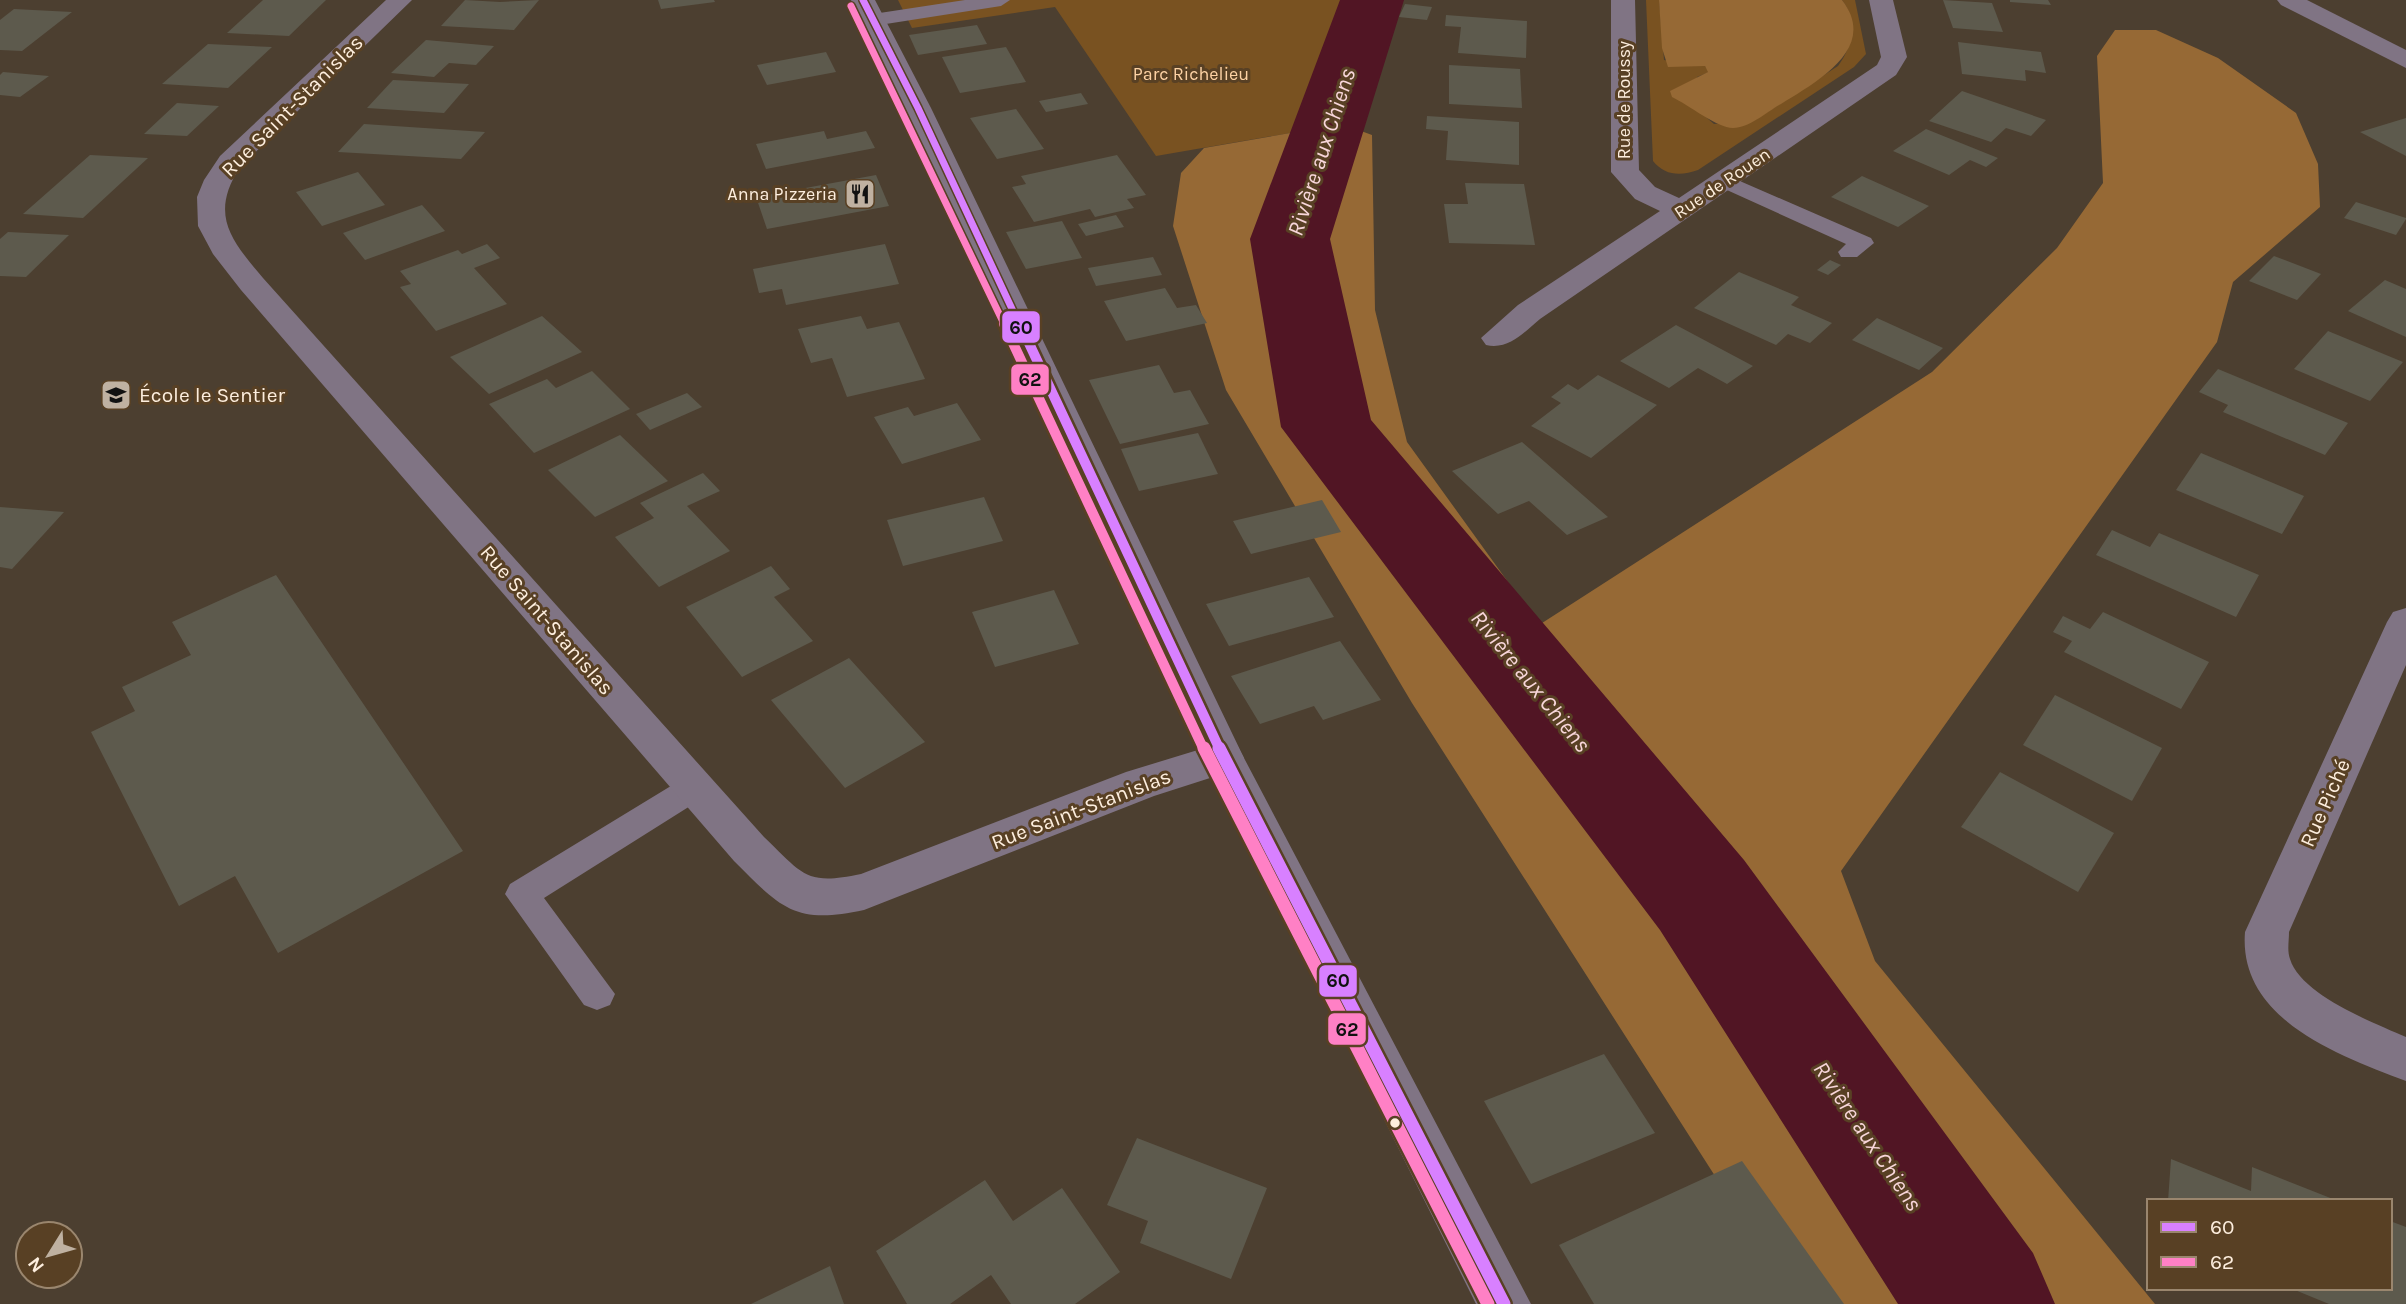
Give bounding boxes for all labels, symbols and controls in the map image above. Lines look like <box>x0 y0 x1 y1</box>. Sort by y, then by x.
street label: Rue Saint-Stanislas <box>216 30 368 182</box>
street label: Rue de Roussy <box>1613 40 1635 159</box>
park label: Parc Richelieu <box>1133 63 1249 85</box>
water label: Rivière aux Chiens <box>1282 65 1361 239</box>
street label: Rue de Rouen <box>1670 143 1774 223</box>
restaurant icon: Anna Pizzeria <box>843 177 877 211</box>
place label: Anna Pizzeria <box>727 183 837 205</box>
line badge: 60 <box>1001 310 1041 344</box>
text: 60 <box>1009 317 1033 339</box>
line badge: 62 <box>1010 363 1050 396</box>
text: 62 <box>1018 369 1042 391</box>
school or university icon: École le Sentier <box>99 378 133 412</box>
place label: École le Sentier <box>139 383 286 407</box>
street label: Rue Saint-Stanislas <box>476 540 618 700</box>
water label: Rivière aux Chiens <box>1465 605 1596 758</box>
street label: Rue Piché <box>2295 755 2355 851</box>
street label: Rue Saint-Stanislas <box>988 764 1174 854</box>
line badge: 60 <box>1318 964 1358 998</box>
text: 60 <box>1326 970 1350 992</box>
line badge: 62 <box>1327 1012 1367 1046</box>
text: 62 <box>1335 1019 1359 1041</box>
water label: Rivière aux Chiens <box>1808 1056 1928 1216</box>
unlabelled marker <box>1388 1116 1402 1130</box>
legend <box>2147 1199 2392 1290</box>
text: 60 <box>2210 1215 2235 1239</box>
north arrow <box>14 1220 84 1290</box>
text: 62 <box>2210 1250 2234 1274</box>
text: N <box>23 1253 49 1277</box>

